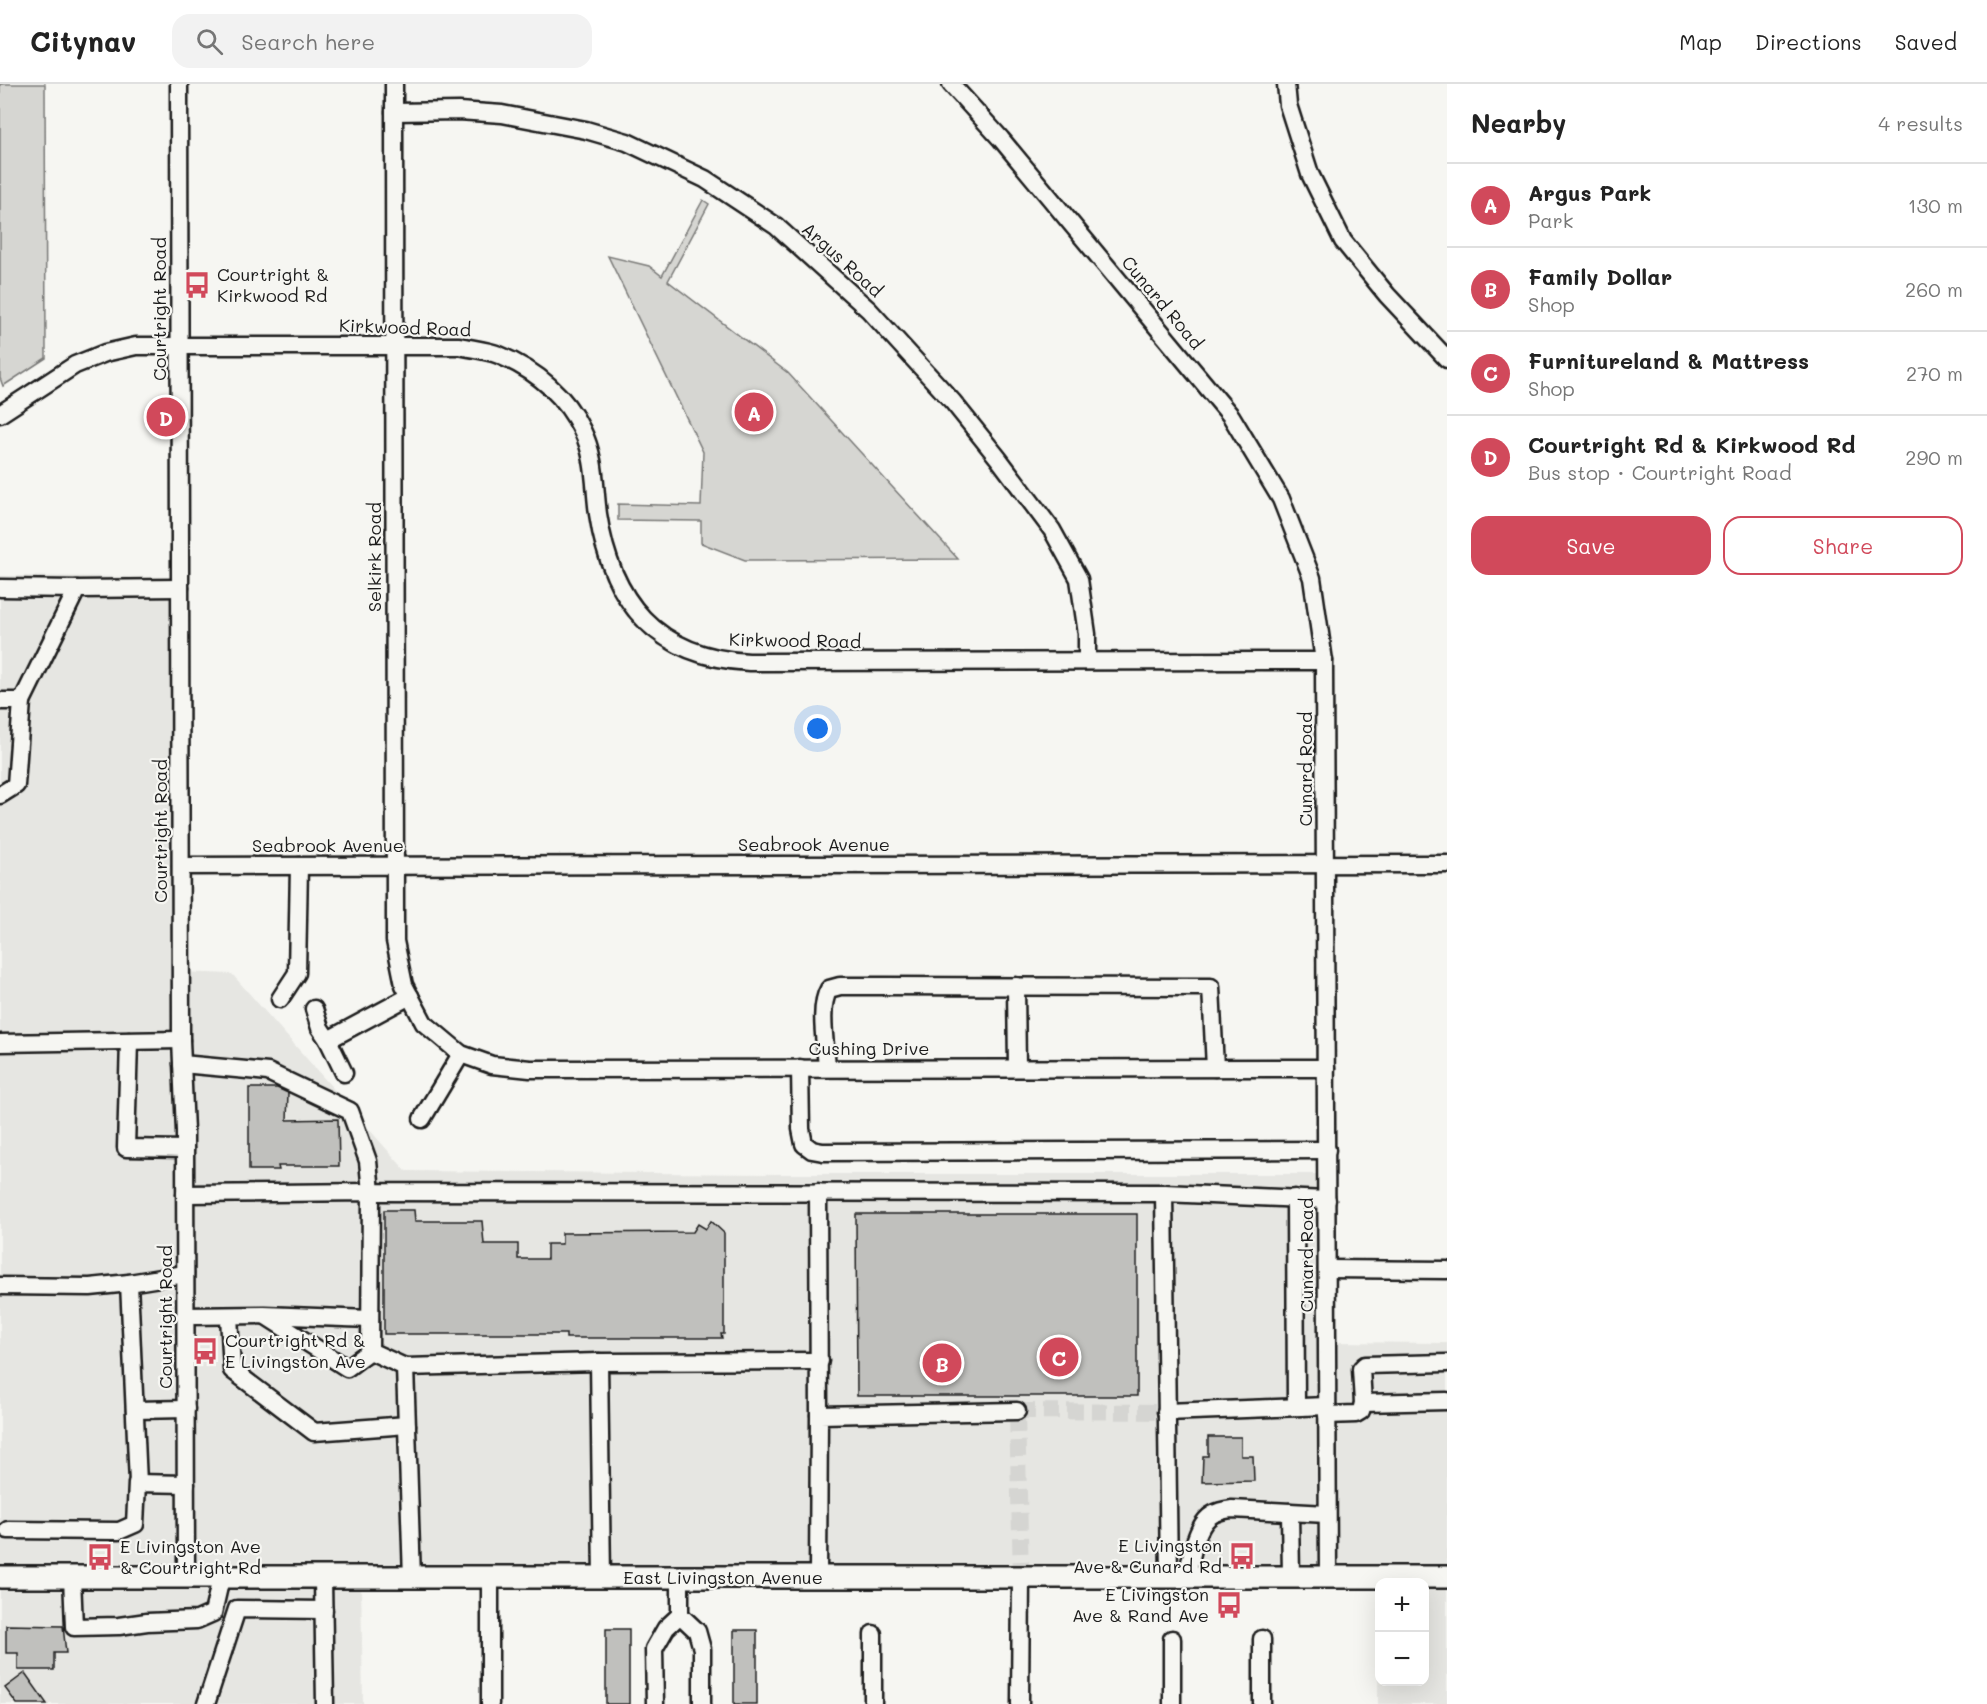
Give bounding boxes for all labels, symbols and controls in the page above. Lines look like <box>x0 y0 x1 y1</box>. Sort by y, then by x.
search box <box>172 14 592 68</box>
text: Citynav <box>30 23 136 59</box>
icon: search <box>193 25 226 58</box>
text: Search here <box>241 27 375 56</box>
text: Map <box>1679 28 1722 55</box>
text: Directions <box>1755 28 1862 55</box>
text: Saved <box>1895 28 1957 55</box>
text: Nearby <box>1471 106 1566 140</box>
text: 4 results <box>1878 110 1963 136</box>
text: Argus Park <box>1528 178 1651 207</box>
text: A <box>1484 192 1497 218</box>
text: 130 m <box>1908 192 1963 218</box>
text: Park <box>1528 207 1573 233</box>
street label: Argus Road <box>797 217 888 302</box>
street label: Courtright Road <box>147 237 171 381</box>
street label: Cunard Road <box>1117 251 1209 354</box>
place label: Courtright & Kirkwood Rd <box>217 262 329 307</box>
text: Family Dollar <box>1528 262 1672 291</box>
bus stop icon: Courtright & Kirkwood Rd <box>182 270 212 300</box>
text: B <box>1484 276 1497 302</box>
text: 260 m <box>1905 276 1963 302</box>
text: Shop <box>1528 291 1575 317</box>
street label: Kirkwood Road <box>338 313 472 341</box>
text: Furnitureland & Mattress <box>1528 346 1809 375</box>
text: C <box>1483 360 1498 386</box>
text: 270 m <box>1906 360 1963 386</box>
text: Shop <box>1528 375 1575 401</box>
pin: A <box>734 390 774 434</box>
pin: D <box>146 394 186 440</box>
text: Courtright Rd & Kirkwood Rd <box>1528 430 1855 459</box>
text: D <box>1483 444 1498 470</box>
text: 290 m <box>1905 444 1963 470</box>
text: Bus stop · Courtright Road <box>1528 459 1792 485</box>
street label: Selkirk Road <box>362 502 386 612</box>
button: Save <box>1471 516 1711 575</box>
button: Share <box>1723 516 1963 575</box>
street label: Kirkwood Road <box>729 627 861 653</box>
street label: Cunard Road <box>1293 712 1317 826</box>
your location <box>803 714 832 743</box>
street label: Courtright Road <box>148 759 172 903</box>
street label: Seabrook Avenue <box>738 832 890 856</box>
street label: Seabrook Avenue <box>252 833 404 857</box>
street label: Cushing Drive <box>809 1036 929 1060</box>
street label: Cunard Road <box>1294 1198 1318 1312</box>
street label: Courtright Road <box>153 1245 177 1389</box>
place label: Courtright Rd & E Livingston Ave <box>225 1328 366 1373</box>
pin: C <box>1040 1334 1078 1380</box>
bus stop icon: Courtright Rd & E Livingston Ave <box>190 1336 220 1366</box>
pin: B <box>922 1340 962 1386</box>
place label: E Livingston Ave & Cunard Rd <box>1073 1533 1222 1578</box>
place label: E Livingston Ave & Courtright Rd <box>120 1534 261 1579</box>
bus stop icon: E Livingston Ave & Cunard Rd <box>1227 1541 1257 1571</box>
bus stop icon: E Livingston Ave & Courtright Rd <box>85 1542 115 1572</box>
street label: East Livingston Avenue <box>623 1565 823 1589</box>
map controls <box>1375 1578 1429 1686</box>
button: + <box>1375 1578 1429 1632</box>
place label: E Livingston Ave & Rand Ave <box>1072 1582 1209 1627</box>
bus stop icon: E Livingston Ave & Rand Ave <box>1214 1590 1244 1620</box>
button: − <box>1375 1632 1429 1686</box>

